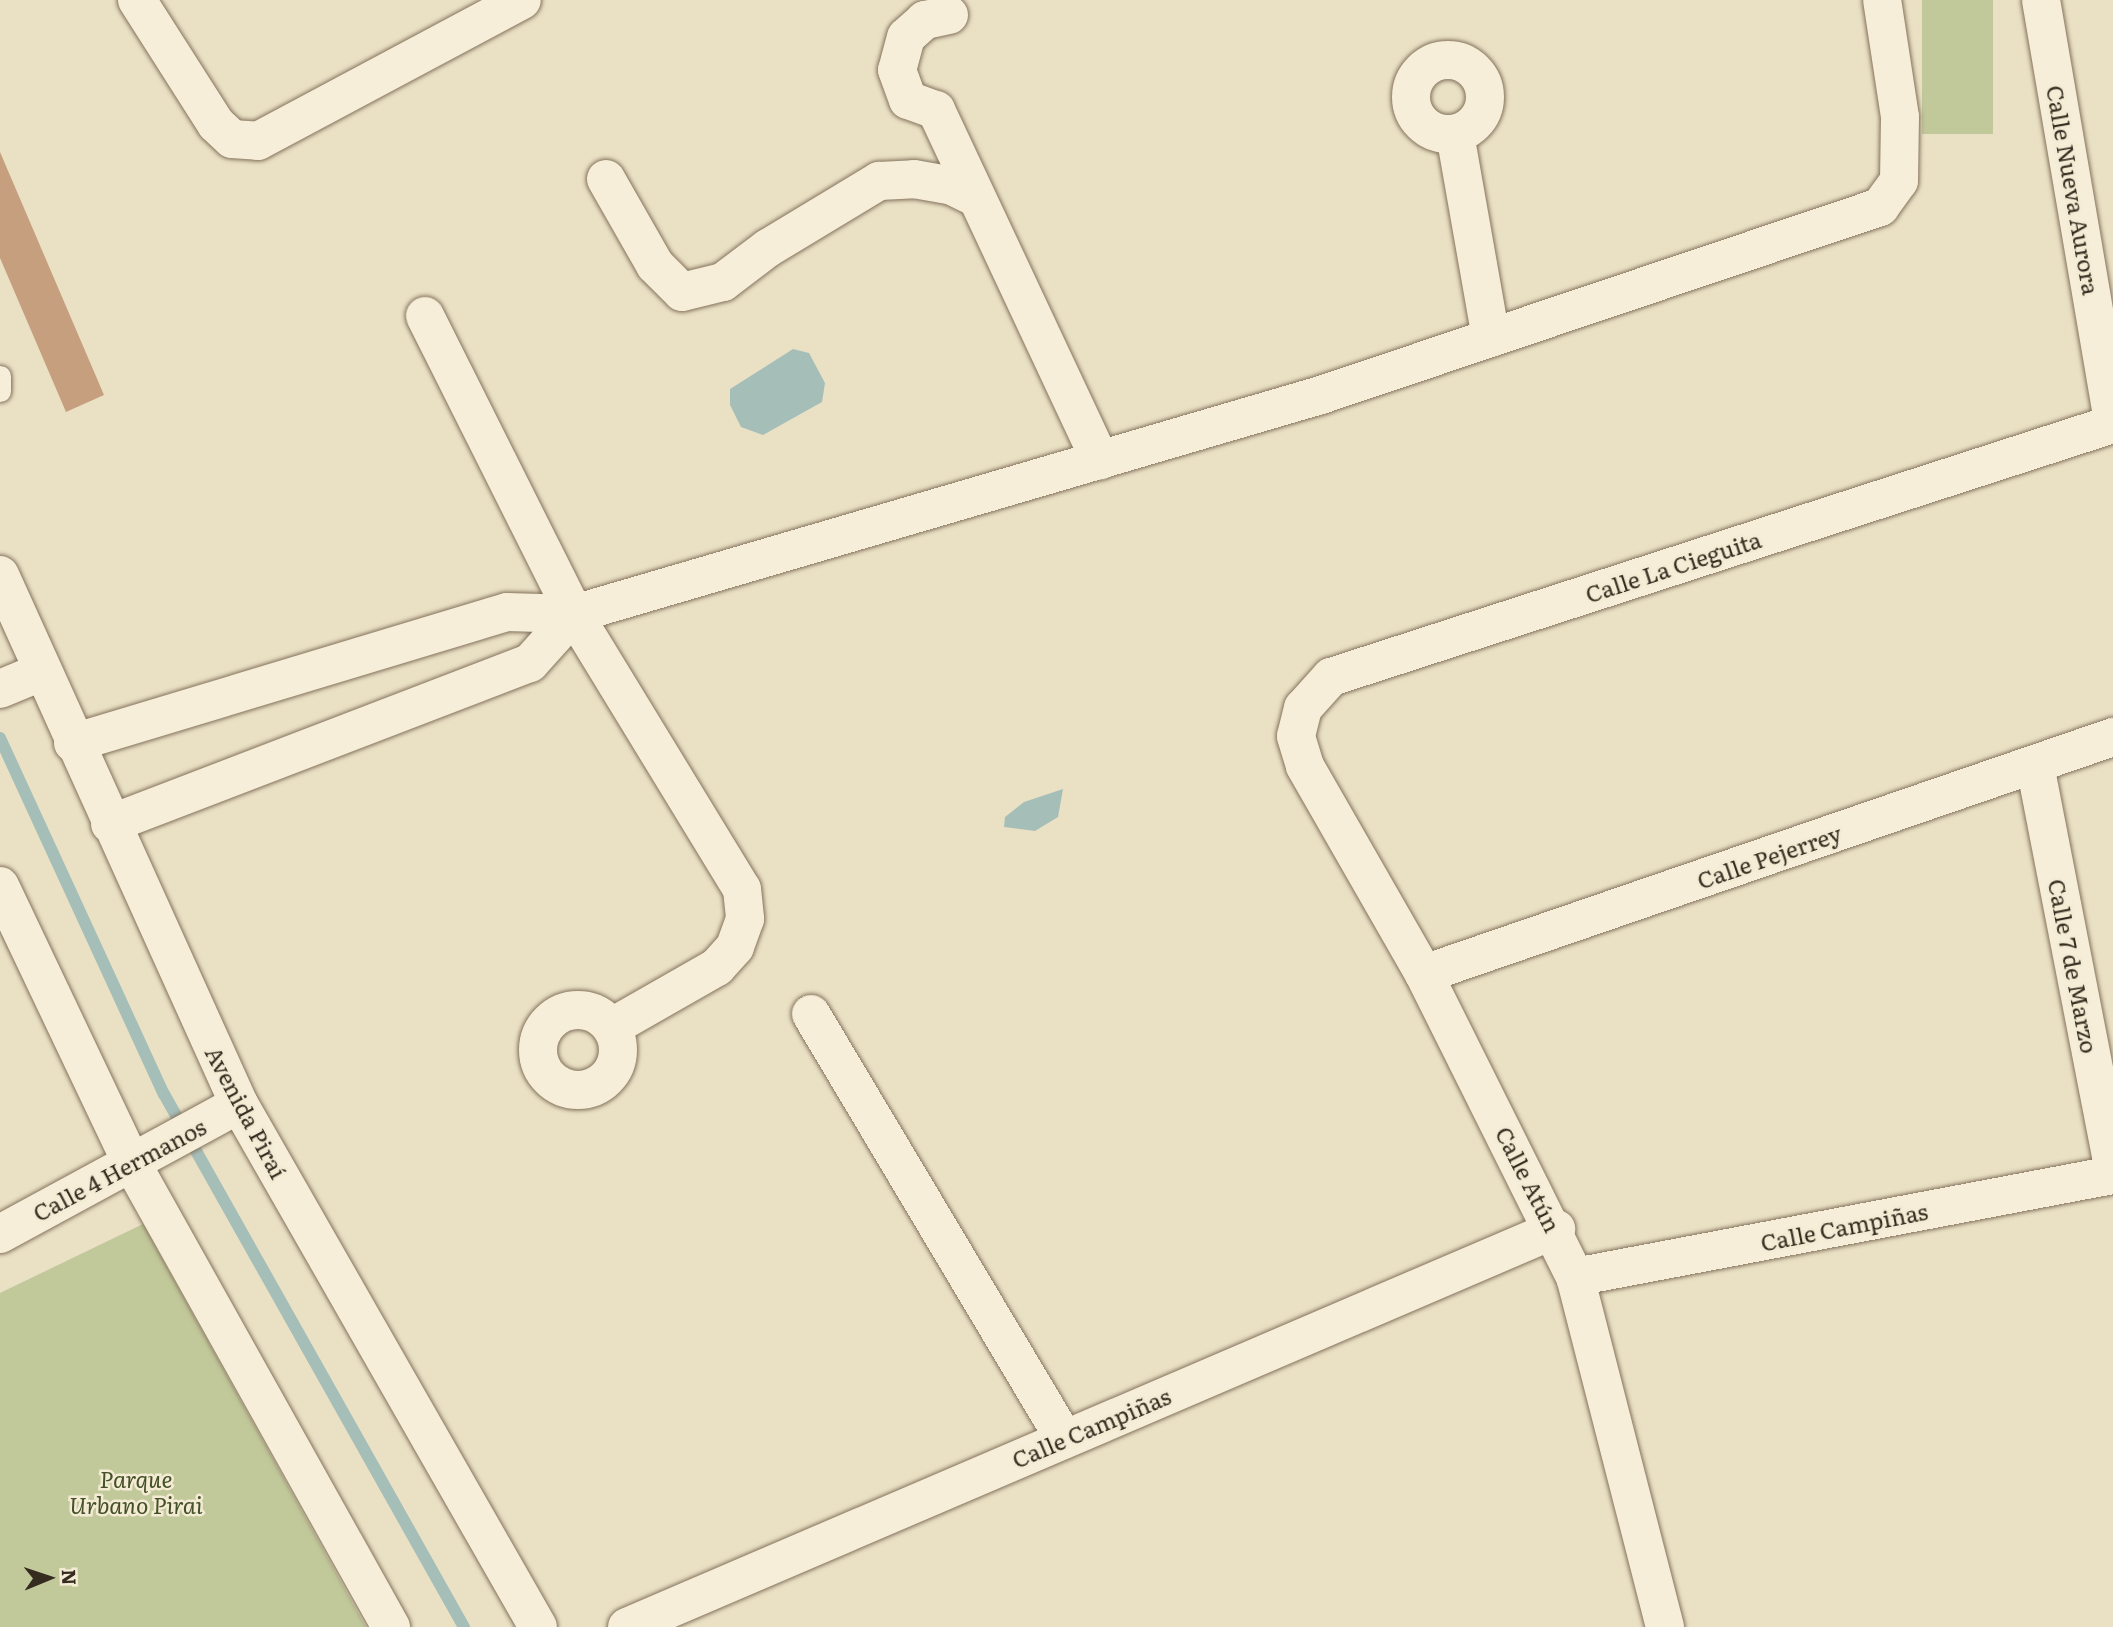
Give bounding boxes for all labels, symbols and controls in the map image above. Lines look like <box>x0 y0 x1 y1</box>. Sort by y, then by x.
street label: Calle Nueva Aurora <box>2042 83 2106 297</box>
street label: Calle La Cieguita <box>1582 525 1764 607</box>
street label: Calle Pejerrey <box>1693 818 1845 894</box>
street label: Calle 7 de Marzo <box>2044 877 2104 1055</box>
street label: Avenida Piraí <box>201 1041 293 1183</box>
street label: Calle 4 Hermanos <box>28 1112 210 1226</box>
street label: Calle Atún <box>1491 1122 1567 1236</box>
street label: Calle Campiñas <box>1758 1196 1930 1256</box>
street label: Calle Campiñas <box>1008 1381 1174 1473</box>
park label: Parque Urbano Pirai <box>69 1464 203 1518</box>
north arrow <box>14 1543 84 1613</box>
text: N <box>56 1569 84 1586</box>

